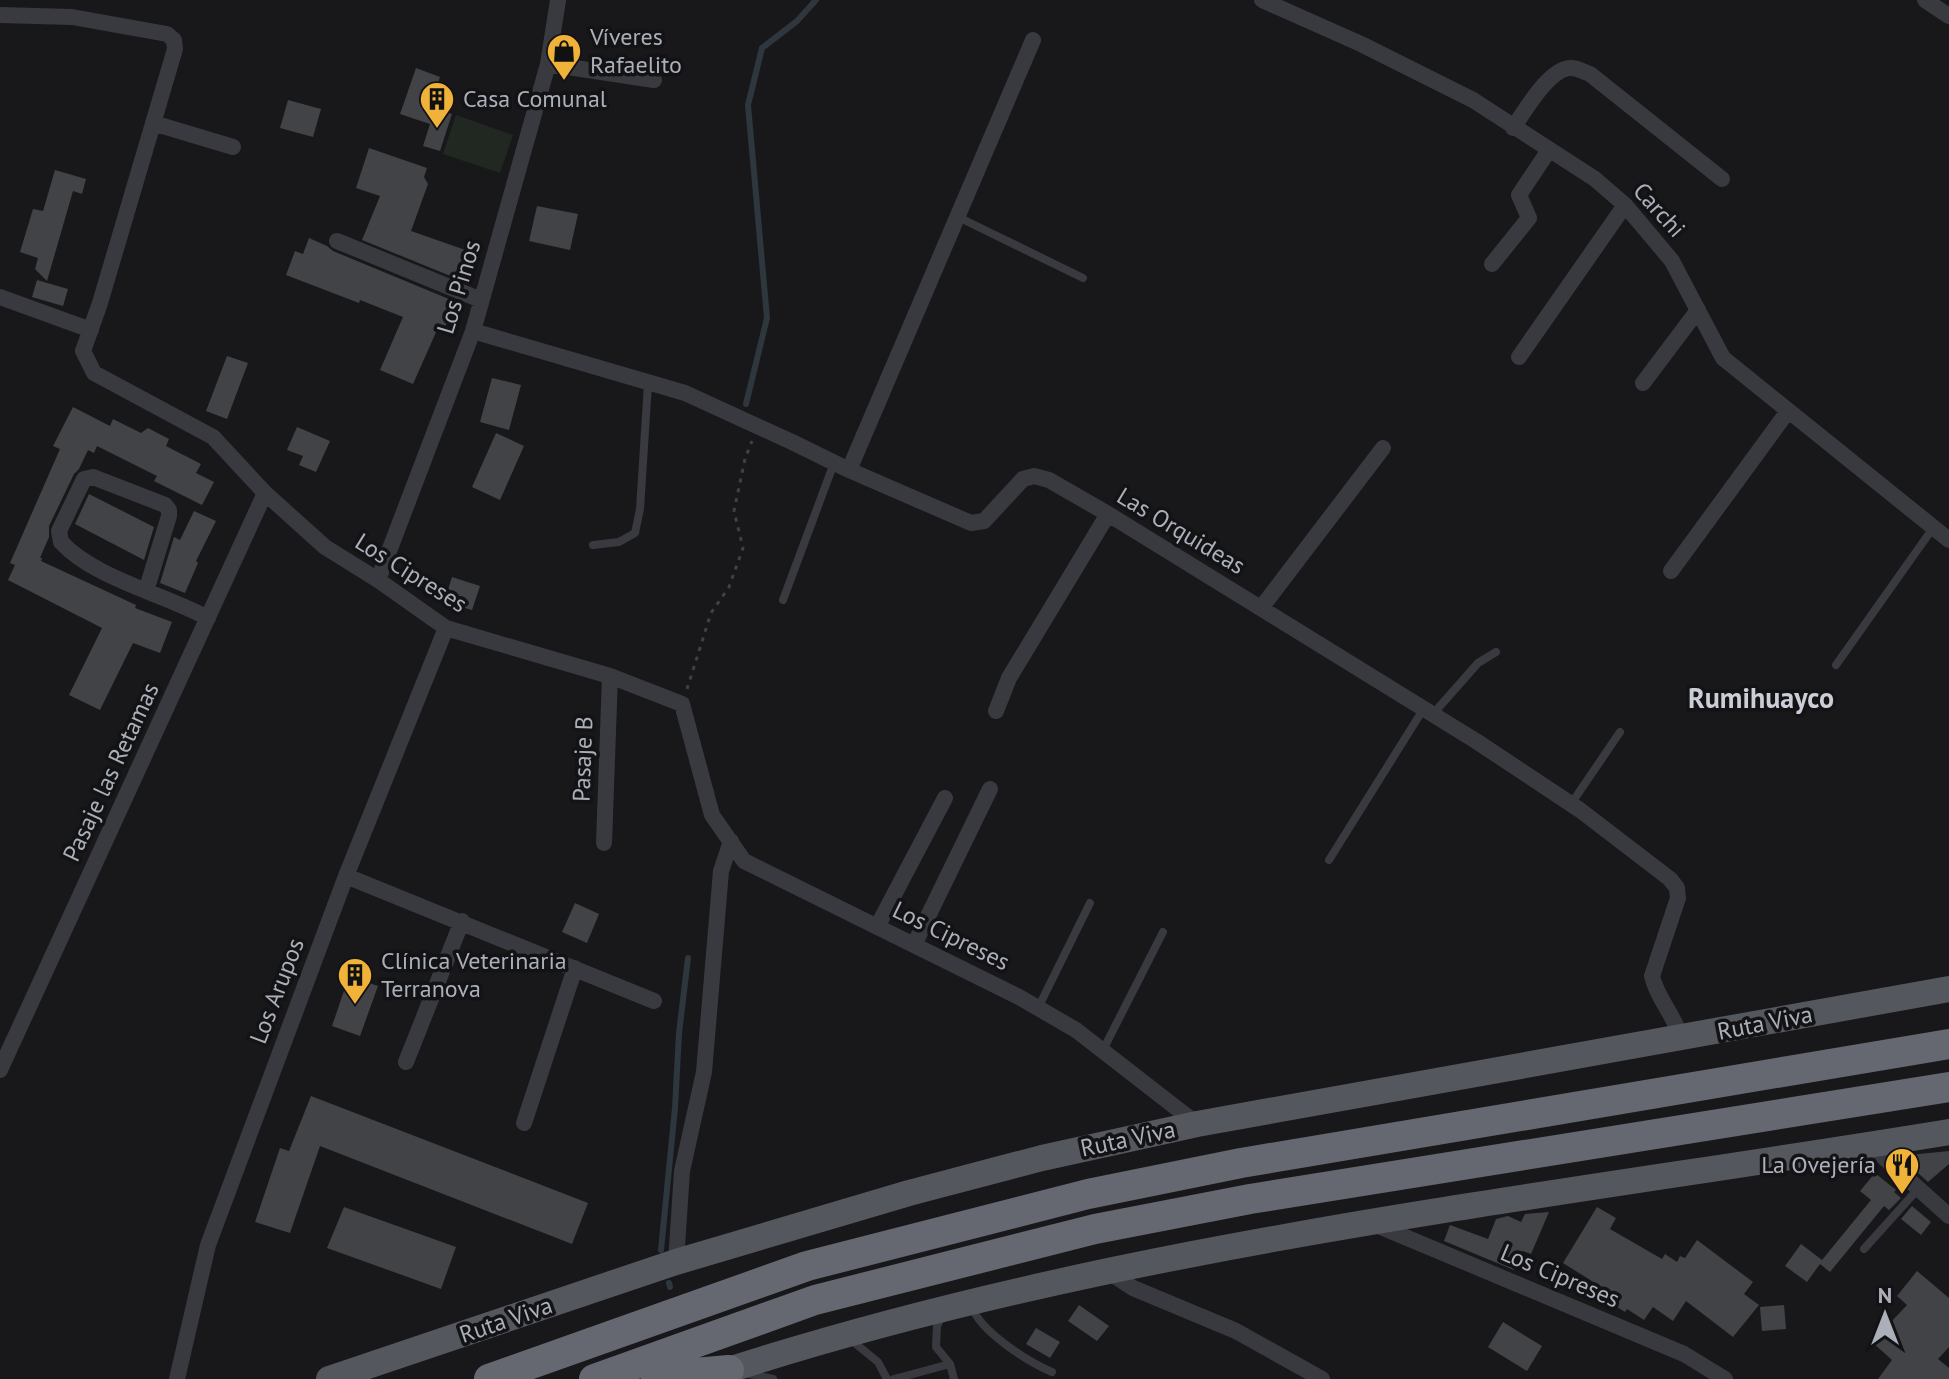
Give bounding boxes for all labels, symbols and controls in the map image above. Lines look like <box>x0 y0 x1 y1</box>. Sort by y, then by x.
place label: Víveres Rafaelito <box>589 21 682 80</box>
shop icon: Víveres Rafaelito <box>545 32 583 82</box>
building icon: Casa Comunal <box>418 80 456 130</box>
place label: Casa Comunal <box>463 83 607 114</box>
street label: Carchi <box>1627 176 1692 244</box>
street label: Los Pinos <box>430 236 487 337</box>
street label: Las Orquideas <box>1111 480 1251 581</box>
street label: Los Cipreses <box>350 526 473 619</box>
street label: Pasaje las Retamas <box>56 677 166 866</box>
district label: Rumihuayco <box>1688 679 1834 716</box>
street label: Pasaje B <box>566 716 599 802</box>
street label: Los Cipreses <box>888 894 1015 977</box>
street label: Los Arupos <box>242 934 311 1048</box>
place label: Clínica Veterinaria Terranova <box>381 945 567 1004</box>
building icon: Clínica Veterinaria Terranova <box>336 956 374 1006</box>
street label: Ruta Viva <box>1715 998 1815 1047</box>
street label: Ruta Viva <box>1078 1113 1178 1164</box>
restaurant icon: La Ovejería <box>1883 1146 1921 1196</box>
place label: La Ovejería <box>1761 1149 1876 1180</box>
street label: Los Cipreses <box>1496 1237 1624 1314</box>
north arrow <box>1845 1275 1925 1355</box>
text: N <box>1878 1281 1892 1309</box>
street label: Ruta Viva <box>455 1289 556 1350</box>

